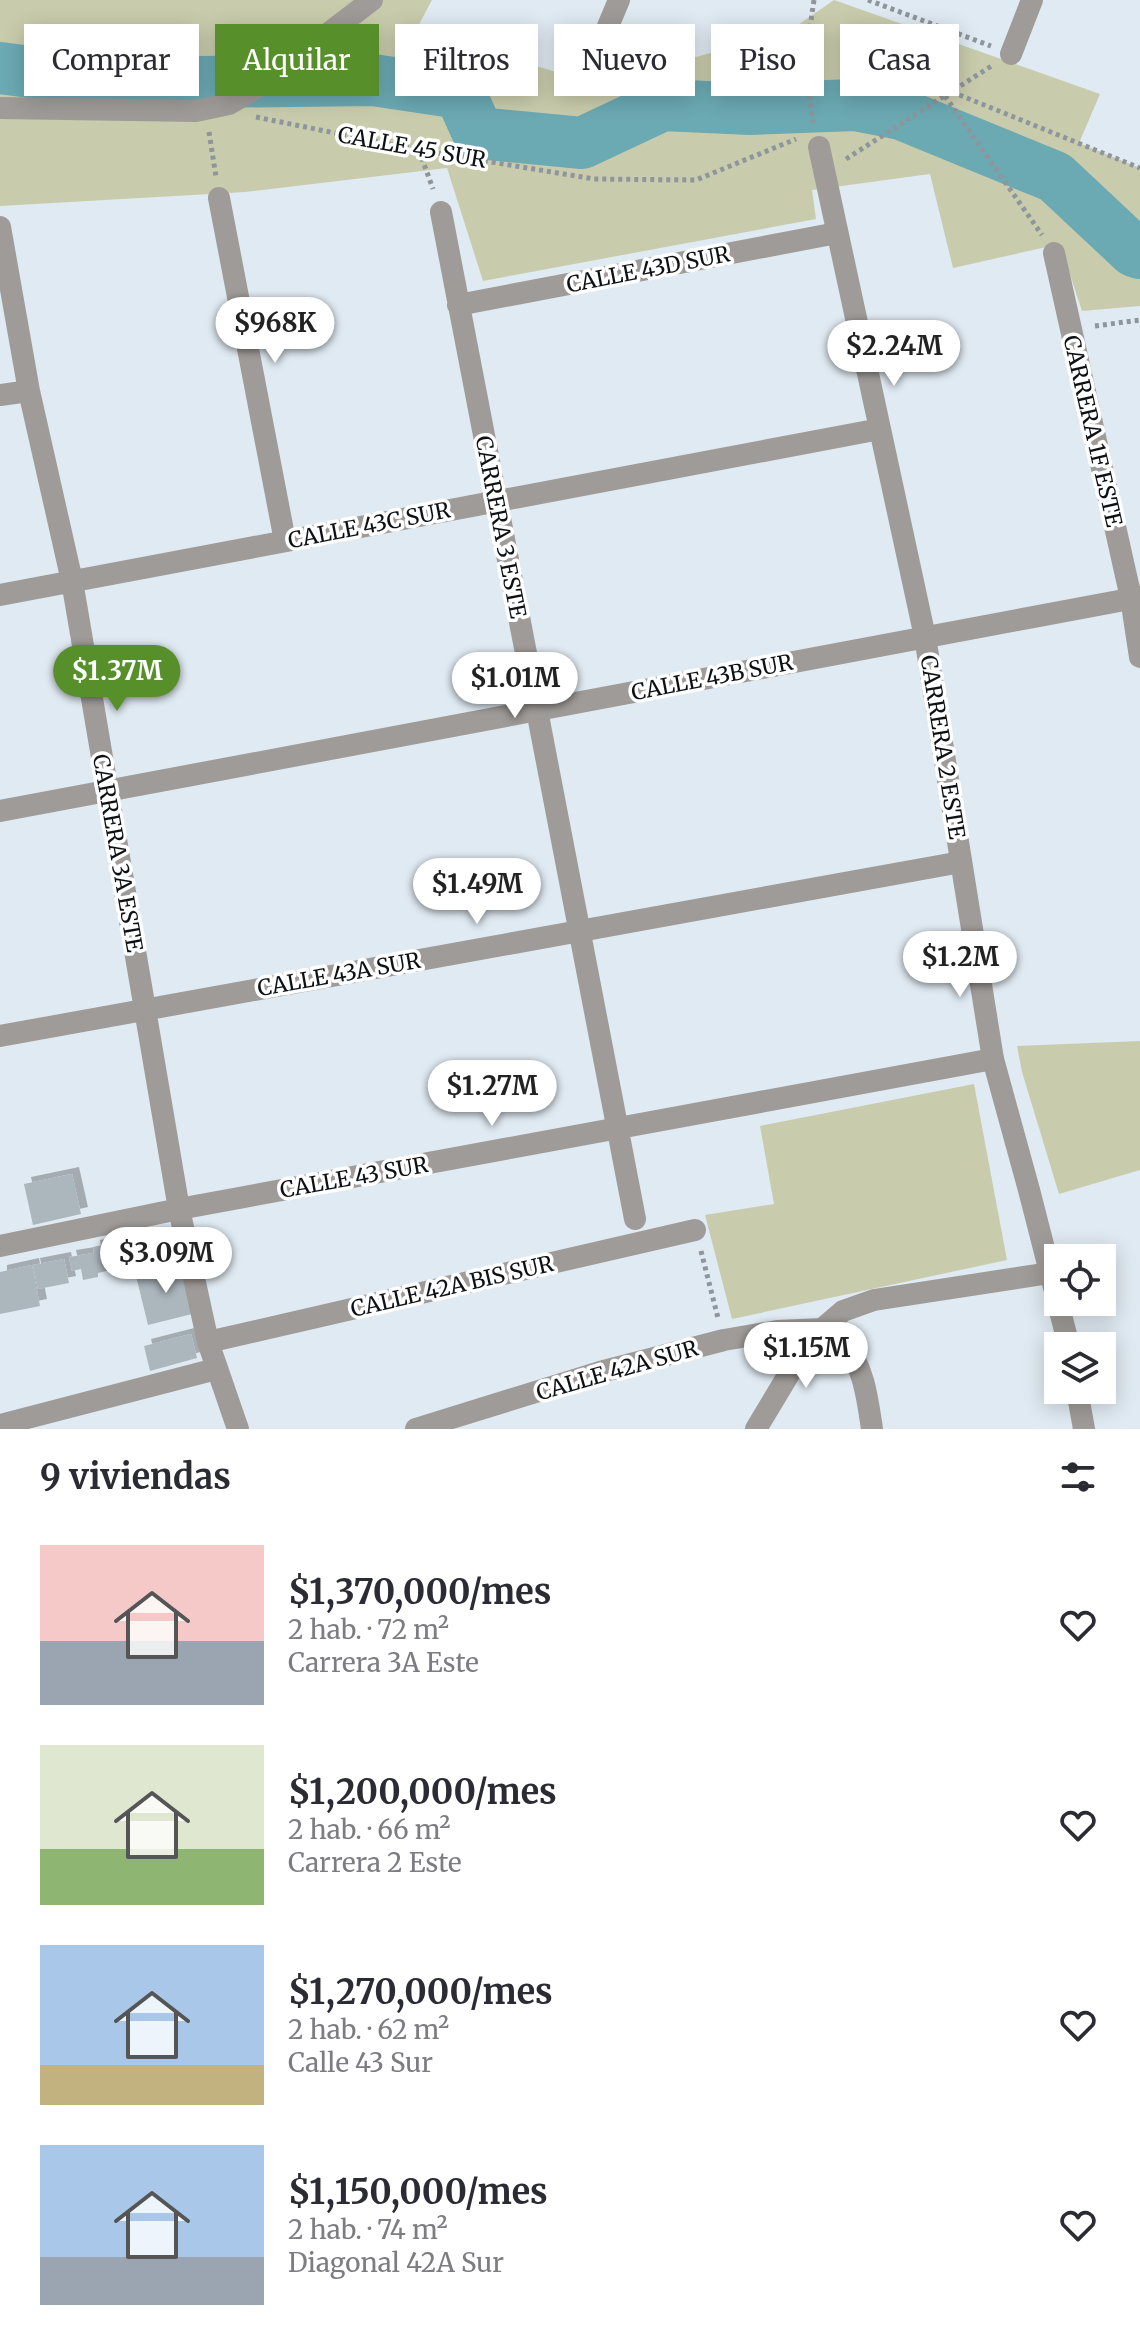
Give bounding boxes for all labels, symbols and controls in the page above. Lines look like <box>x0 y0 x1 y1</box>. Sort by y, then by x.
chip: Comprar <box>24 24 199 96</box>
chip: Alquilar <box>215 24 379 96</box>
chip: Filtros <box>395 24 538 96</box>
chip: Nuevo <box>554 24 695 96</box>
chip: Piso <box>711 24 824 96</box>
chip: Casa <box>840 24 959 96</box>
street label: CALLE 45 SUR <box>336 120 489 174</box>
street label: CALLE 43D SUR <box>564 239 733 299</box>
pin: $968K <box>219 297 331 365</box>
text: $968K <box>233 306 317 339</box>
pin: $2.24M <box>829 320 959 388</box>
text: $2.24M <box>845 329 943 362</box>
street label: CARRERA 1F ESTE <box>1057 332 1129 530</box>
street label: CARRERA 3 ESTE <box>470 433 532 621</box>
street label: CALLE 43C SUR <box>286 495 453 554</box>
pin: $1.37M <box>52 645 182 713</box>
street label: CALLE 43B SUR <box>629 647 796 706</box>
pin: $1.01M <box>450 652 580 720</box>
street label: CARRERA 2 ESTE <box>915 653 971 841</box>
text: $1.37M <box>71 654 163 687</box>
text: $1.01M <box>470 661 560 694</box>
street label: CARRERA 3A ESTE <box>87 752 149 954</box>
pin: $1.49M <box>412 858 542 926</box>
text: $1.49M <box>431 867 523 900</box>
pin: $1.2M <box>904 931 1016 999</box>
text: $1.2M <box>921 940 999 973</box>
street label: CALLE 43A SUR <box>255 946 423 1002</box>
pin: $1.27M <box>427 1060 557 1128</box>
text: $1.27M <box>446 1069 538 1102</box>
street label: CALLE 43 SUR <box>278 1150 431 1204</box>
pin: $3.09M <box>101 1227 231 1295</box>
text: $3.09M <box>118 1236 214 1269</box>
map controls <box>1044 1244 1116 1404</box>
button: locate <box>1044 1244 1116 1316</box>
street label: CALLE 42A BIS SUR <box>348 1249 557 1323</box>
pin: $1.15M <box>741 1322 871 1390</box>
text: $1.15M <box>762 1331 850 1364</box>
button: layers <box>1044 1332 1116 1404</box>
street label: CALLE 42A SUR <box>533 1333 702 1406</box>
icon: filters <box>1056 1455 1100 1499</box>
text: 9 viviendas <box>40 1456 231 1498</box>
text: $1,370,000/mes <box>288 1571 551 1613</box>
icon: home <box>104 1577 200 1673</box>
icon: heart <box>1056 1603 1100 1647</box>
text: 2 hab. · 72 m² <box>288 1613 449 1646</box>
text: Carrera 3A Este <box>288 1646 479 1679</box>
text: $1,200,000/mes <box>288 1771 557 1813</box>
icon: home <box>104 1777 200 1873</box>
icon: heart <box>1056 1803 1100 1847</box>
text: 2 hab. · 66 m² <box>288 1813 450 1846</box>
text: Carrera 2 Este <box>288 1846 462 1879</box>
text: $1,270,000/mes <box>288 1971 553 2013</box>
icon: home <box>104 1977 200 2073</box>
icon: heart <box>1056 2003 1100 2047</box>
text: 2 hab. · 62 m² <box>288 2013 449 2046</box>
text: Calle 43 Sur <box>288 2046 433 2079</box>
text: $1,150,000/mes <box>288 2171 548 2213</box>
icon: home <box>104 2177 200 2273</box>
icon: heart <box>1056 2203 1100 2247</box>
text: 2 hab. · 74 m² <box>288 2213 448 2246</box>
text: Diagonal 42A Sur <box>288 2246 504 2279</box>

